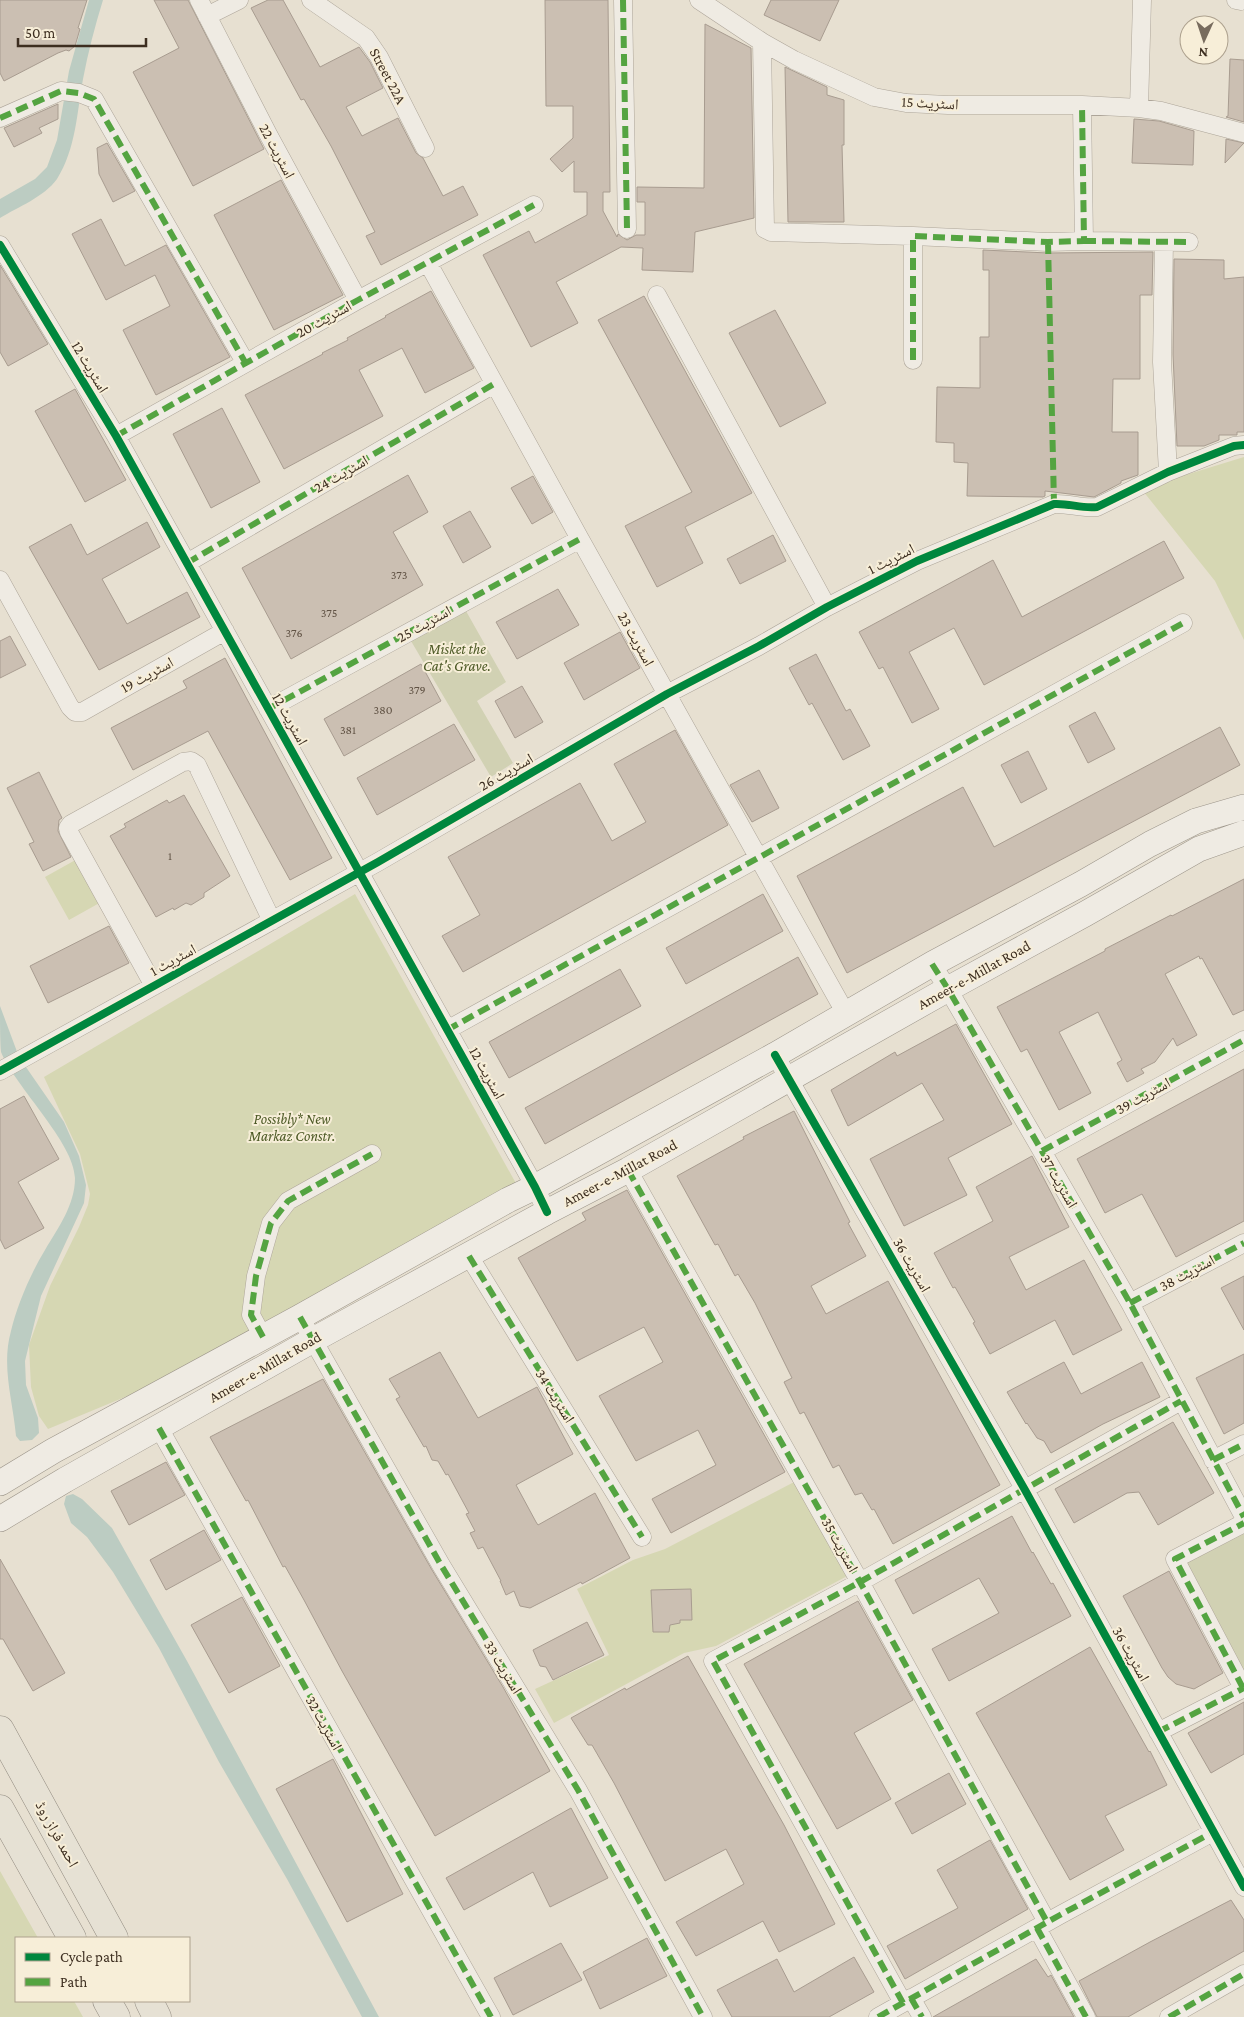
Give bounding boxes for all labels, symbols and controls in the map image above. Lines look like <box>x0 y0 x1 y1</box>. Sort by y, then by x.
scale bar <box>18 15 145 47</box>
north arrow <box>1179 15 1229 65</box>
text: 50 m <box>25 25 55 41</box>
street label: Street 22A <box>367 45 410 107</box>
text: N <box>1198 45 1209 61</box>
street label: اسٹریٹ 15 <box>901 94 959 113</box>
street label: اسٹریٹ 22 <box>255 121 298 181</box>
street label: اسٹریٹ 20 <box>294 297 355 342</box>
street label: اسٹریٹ 12 <box>68 338 112 396</box>
street label: اسٹریٹ 24 <box>311 452 371 497</box>
street label: اسٹریٹ 1 <box>865 540 917 578</box>
house number: 373 <box>391 568 408 582</box>
street label: اسٹریٹ 25 <box>394 603 454 646</box>
house number: 375 <box>321 606 337 620</box>
street label: اسٹریٹ 23 <box>614 609 657 669</box>
house number: 376 <box>285 626 303 640</box>
park label: Misket the Cat's Grave. <box>423 641 491 674</box>
street label: اسٹریٹ 19 <box>118 654 177 697</box>
house number: 379 <box>408 683 426 697</box>
street label: اسٹریٹ 12 <box>268 690 311 748</box>
house number: 380 <box>374 703 393 717</box>
house number: 381 <box>340 723 356 737</box>
street label: اسٹریٹ 26 <box>476 750 536 795</box>
house number: 1 <box>168 849 172 863</box>
street label: Ameer-e-Millat Road <box>915 937 1033 1013</box>
street label: اسٹریٹ 1 <box>147 941 199 980</box>
street label: اسٹریٹ 12 <box>465 1044 508 1102</box>
street label: اسٹریٹ 39 <box>1113 1075 1174 1118</box>
park label: Possibly* New Markaz Constr. <box>248 1111 335 1144</box>
street label: Ameer-e-Millat Road <box>560 1136 680 1210</box>
street label: اسٹریٹ 37 <box>1036 1151 1081 1211</box>
street label: اسٹریٹ 36 <box>889 1235 934 1295</box>
street label: اسٹریٹ 38 <box>1157 1252 1218 1295</box>
street label: Ameer-e-Millat Road <box>206 1328 324 1406</box>
street label: اسٹریٹ 34 <box>531 1366 578 1426</box>
street label: اسٹریٹ 35 <box>818 1515 861 1575</box>
street label: اسٹریٹ 36 <box>1109 1624 1153 1685</box>
street label: اسٹریٹ 33 <box>480 1637 525 1697</box>
street label: اسٹریٹ 32 <box>302 1693 345 1753</box>
street label: احمد فراز روڈ <box>31 1798 82 1870</box>
legend <box>15 1937 190 2002</box>
text: Cycle path <box>60 1949 123 1966</box>
text: Path <box>60 1974 87 1990</box>

